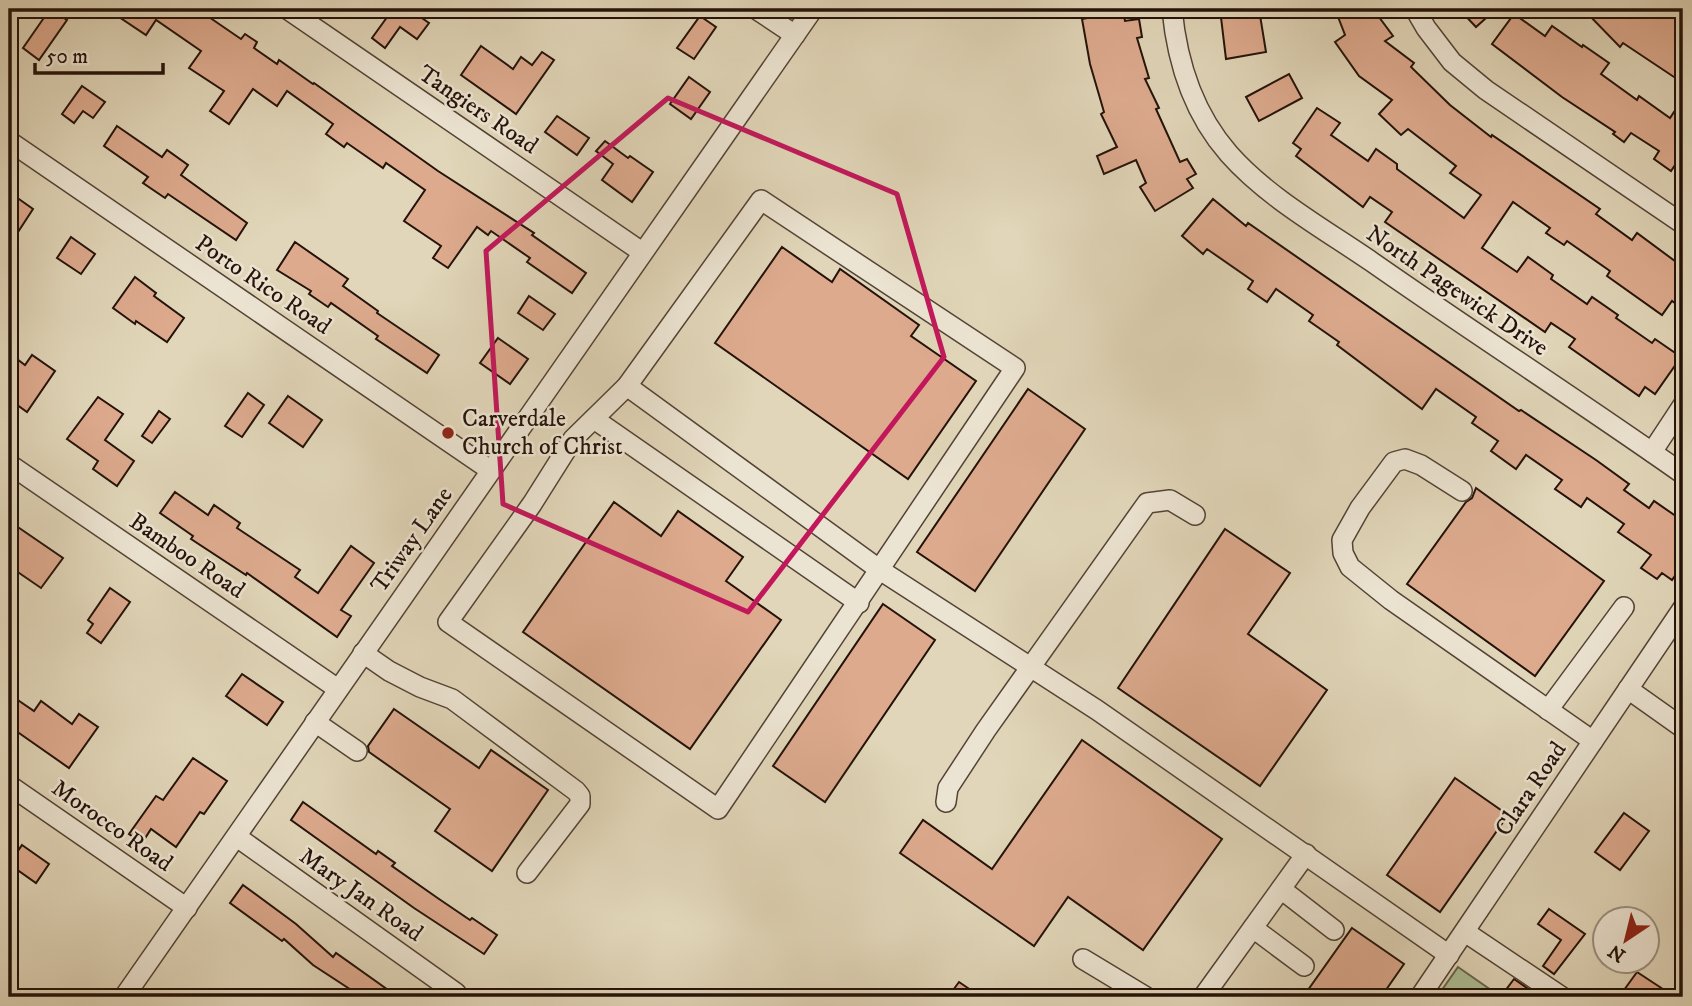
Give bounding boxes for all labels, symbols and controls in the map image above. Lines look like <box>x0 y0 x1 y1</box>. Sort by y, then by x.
scale bar <box>35 32 163 76</box>
text: 50 m <box>46 44 88 70</box>
street label: Tangiers Road <box>412 59 544 161</box>
street label: North Pagewick Drive <box>1360 219 1554 363</box>
street label: Porto Rico Road <box>189 229 337 341</box>
place label: Carverdale Church of Christ <box>462 404 623 462</box>
marker: Carverdale Church of Christ <box>440 425 456 441</box>
street label: Triway Lane <box>365 481 459 599</box>
street label: Bamboo Road <box>124 506 250 606</box>
street label: Clara Road <box>1489 736 1573 842</box>
street label: Morocco Road <box>46 773 178 879</box>
street label: Mary Jan Road <box>293 841 429 949</box>
north arrow <box>1590 904 1660 974</box>
text: N <box>1604 939 1630 967</box>

